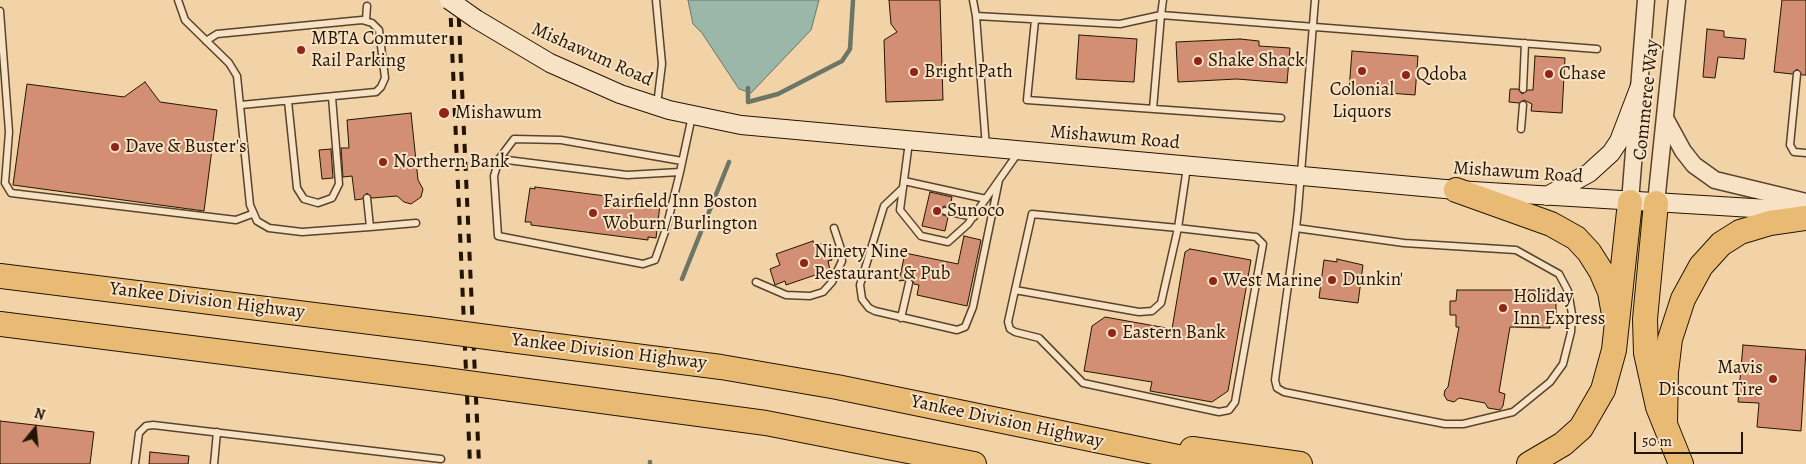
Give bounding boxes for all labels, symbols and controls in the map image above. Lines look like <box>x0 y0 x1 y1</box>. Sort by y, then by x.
street label: Mishawum Road <box>528 18 656 92</box>
place label: MBTA Commuter Rail Parking <box>311 28 448 72</box>
street label: Commerce Way <box>1629 38 1665 162</box>
marker: MBTA Commuter Rail Parking <box>295 44 307 56</box>
place label: Shake Shack <box>1208 50 1305 72</box>
marker: Shake Shack <box>1192 55 1204 67</box>
place label: Bright Path <box>924 61 1013 83</box>
place label: Chase <box>1559 63 1606 85</box>
place label: Qdoba <box>1416 64 1467 86</box>
marker: Colonial Liquors <box>1356 65 1368 77</box>
marker: Bright Path <box>908 66 920 78</box>
marker: Chase <box>1543 68 1555 80</box>
marker: Qdoba <box>1400 69 1412 81</box>
place label: Colonial Liquors <box>1330 79 1394 123</box>
place label: Mishawum <box>455 102 542 124</box>
marker: Mishawum <box>437 106 451 120</box>
street label: Mishawum Road <box>1049 121 1181 155</box>
place label: Dave & Buster's <box>125 136 247 158</box>
marker: Dave & Buster's <box>109 141 121 153</box>
place label: Northern Bank <box>393 151 509 173</box>
marker: Northern Bank <box>377 156 389 168</box>
street label: Mishawum Road <box>1452 157 1584 189</box>
place label: Fairfield Inn Boston Woburn/Burlington <box>603 191 758 235</box>
place label: Sunoco <box>947 200 1004 222</box>
marker: Sunoco <box>931 205 943 217</box>
marker: Fairfield Inn Boston Woburn/Burlington <box>587 207 599 219</box>
place label: Ninety Nine Restaurant & Pub <box>814 241 950 285</box>
marker: Ninety Nine Restaurant & Pub <box>798 257 810 269</box>
place label: Dunkin' <box>1342 269 1403 291</box>
place label: West Marine <box>1223 270 1322 292</box>
marker: Dunkin' <box>1326 274 1338 286</box>
marker: West Marine <box>1207 275 1219 287</box>
street label: Yankee Division Highway <box>108 278 306 324</box>
place label: Holiday Inn Express <box>1513 286 1605 330</box>
marker: Holiday Inn Express <box>1497 302 1509 314</box>
place label: Eastern Bank <box>1122 322 1226 344</box>
marker: Eastern Bank <box>1106 327 1118 339</box>
street label: Yankee Division Highway <box>510 329 708 375</box>
place label: Mavis Discount Tire <box>1658 357 1763 401</box>
marker: Mavis Discount Tire <box>1767 373 1779 385</box>
street label: Yankee Division Highway <box>909 390 1105 454</box>
north arrow <box>10 404 60 454</box>
text: N <box>32 404 47 425</box>
scale bar <box>1636 422 1745 454</box>
text: 50 m <box>1642 431 1672 451</box>

